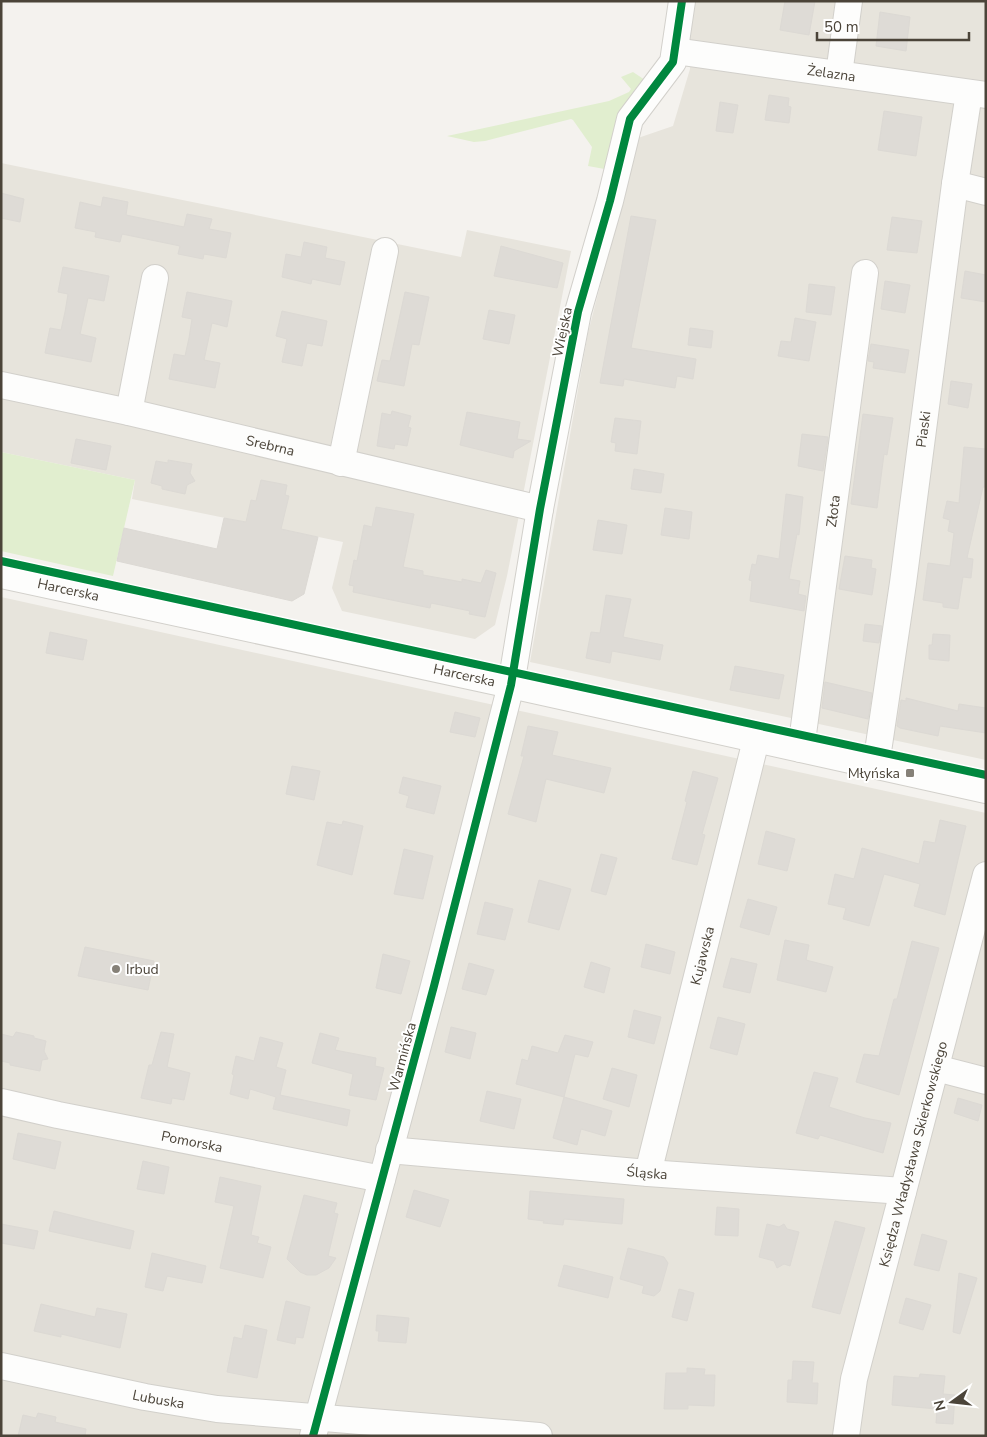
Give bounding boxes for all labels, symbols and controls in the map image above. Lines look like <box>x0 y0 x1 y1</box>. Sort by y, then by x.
scale bar <box>817 10 970 42</box>
text: 50 m <box>824 17 859 37</box>
street label: Żelazna <box>806 61 857 86</box>
street label: Wiejska <box>548 305 577 359</box>
street label: Piaski <box>912 410 935 449</box>
street label: Srebrna <box>244 431 296 461</box>
street label: Złota <box>822 494 845 529</box>
street label: Harcerska <box>36 574 101 606</box>
street label: Harcerska <box>432 660 497 691</box>
place label: Młyńska <box>848 764 900 783</box>
marker: Młyńska <box>904 767 916 779</box>
street label: Kujawska <box>686 924 719 987</box>
place label: Irbud <box>126 960 159 979</box>
marker: Irbud <box>110 963 122 975</box>
street label: Warmińska <box>384 1020 421 1094</box>
street label: Księdza Władysława Skierkowskiego <box>875 1039 952 1269</box>
street label: Pomorska <box>160 1127 224 1157</box>
street label: Śląska <box>626 1162 668 1184</box>
north arrow <box>927 1377 977 1427</box>
street label: Lubuska <box>131 1386 186 1413</box>
text: N <box>929 1398 950 1413</box>

